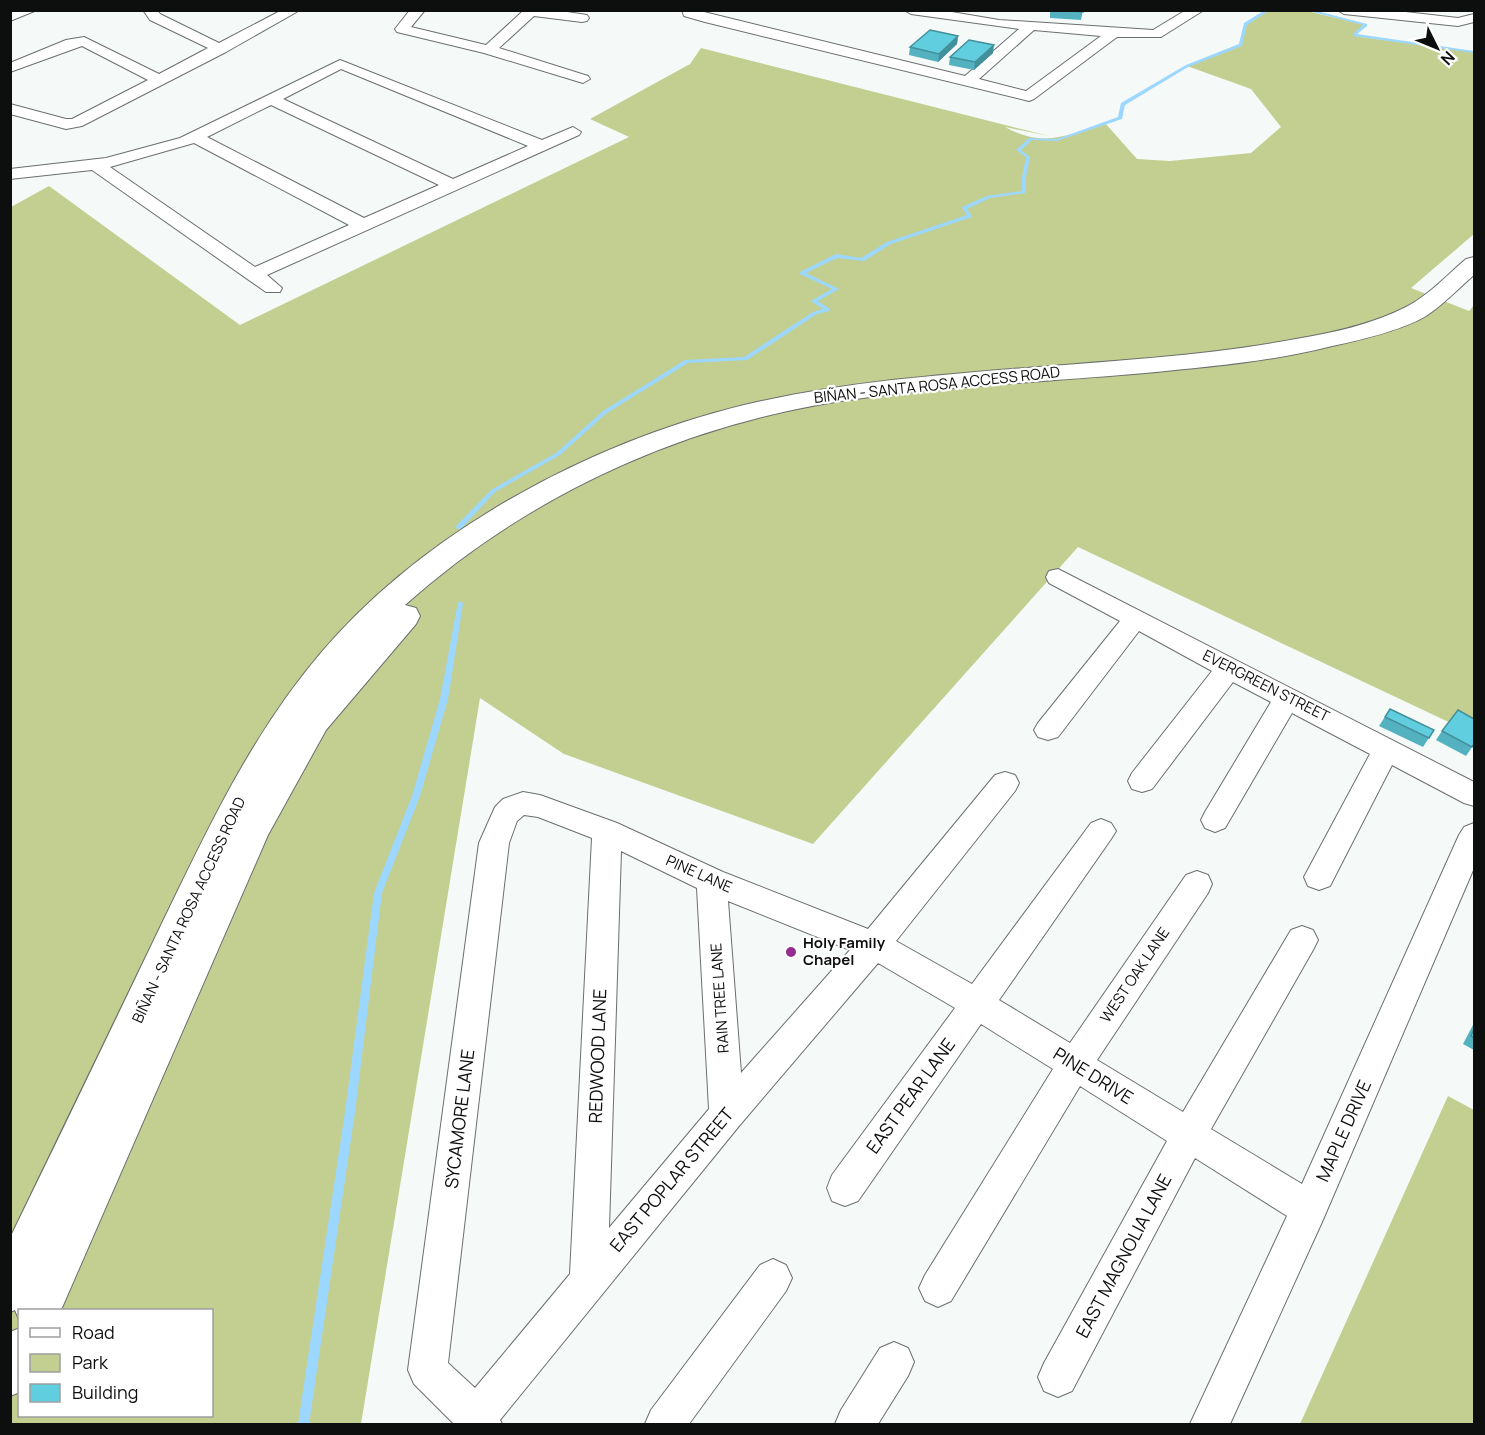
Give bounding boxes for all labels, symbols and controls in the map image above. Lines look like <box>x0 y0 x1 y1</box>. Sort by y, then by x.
north arrow <box>1407 18 1467 78</box>
text: N <box>1436 47 1460 70</box>
street label: BIÑAN - SANTA ROSA ACCESS ROAD <box>813 361 1061 408</box>
street label: EVERGREEN STREET <box>1199 644 1333 727</box>
street label: BIÑAN - SANTA ROSA ACCESS ROAD <box>127 793 250 1026</box>
street label: PINE LANE <box>663 850 736 897</box>
street label: WEST OAK LANE <box>1095 923 1174 1026</box>
place label: Holy Family Chapel <box>803 932 886 970</box>
street label: RAIN TREE LANE <box>705 942 734 1054</box>
marker: Holy Family Chapel <box>784 945 798 959</box>
street label: REDWOOD LANE <box>583 988 611 1124</box>
street label: EAST PEAR LANE <box>860 1033 960 1158</box>
street label: PINE DRIVE <box>1049 1041 1138 1109</box>
street label: SYCAMORE LANE <box>439 1048 479 1190</box>
street label: MAPLE DRIVE <box>1310 1076 1376 1185</box>
street label: EAST POPLAR STREET <box>604 1102 739 1256</box>
street label: EAST MAGNOLIA LANE <box>1070 1170 1176 1342</box>
legend <box>18 1309 213 1417</box>
text: Road <box>72 1320 115 1344</box>
text: Park <box>72 1350 109 1374</box>
text: Building <box>72 1380 138 1404</box>

